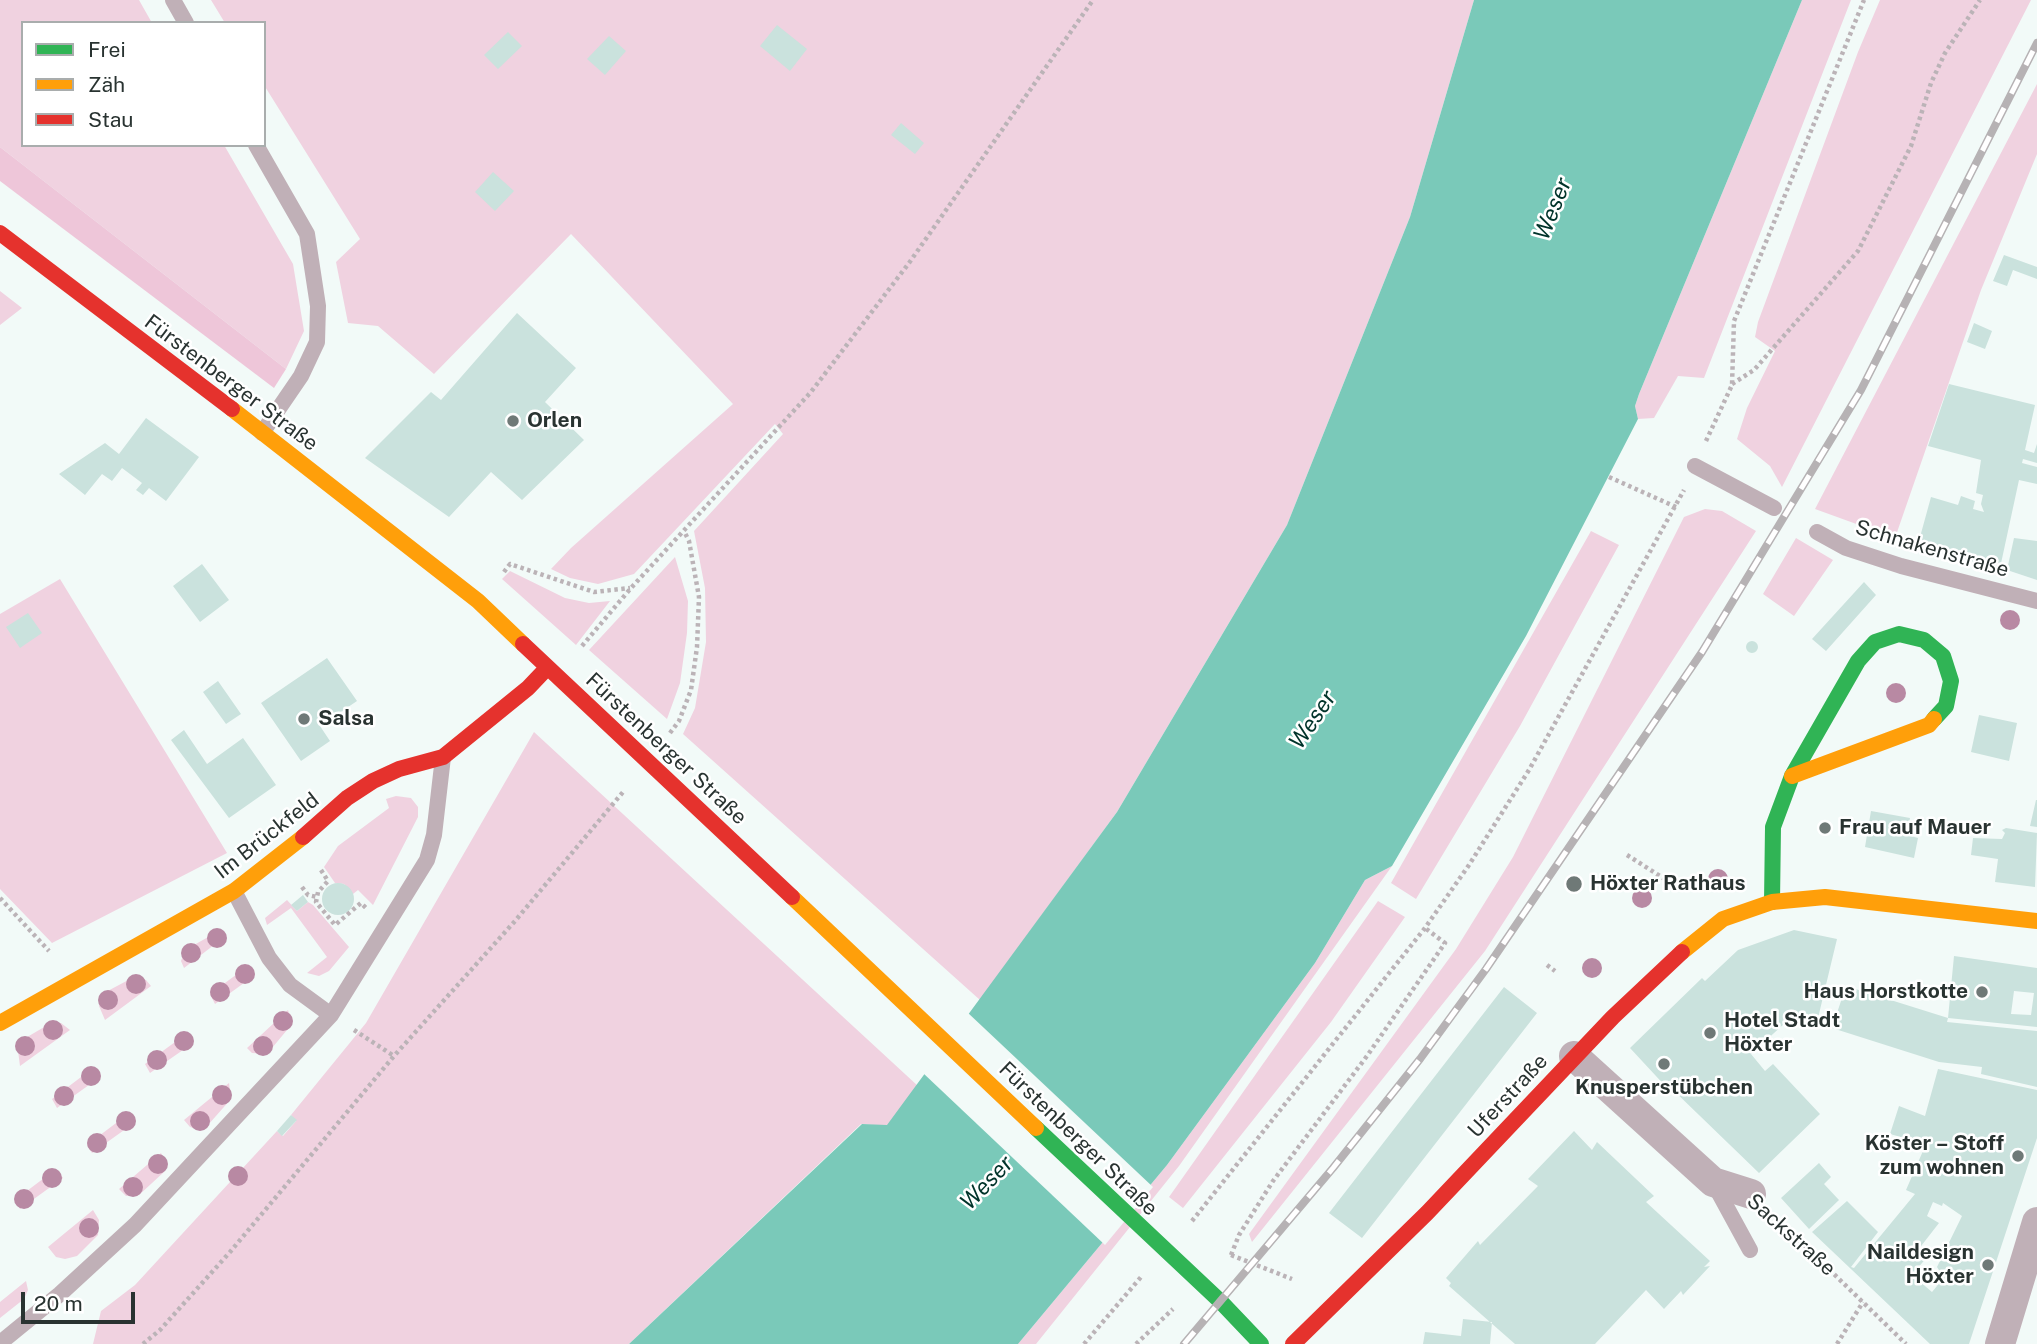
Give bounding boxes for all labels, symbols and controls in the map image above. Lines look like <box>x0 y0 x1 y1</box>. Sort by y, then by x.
legend <box>21 21 266 147</box>
text: Frei <box>88 37 126 62</box>
text: Zäh <box>88 72 125 97</box>
text: Stau <box>88 107 134 132</box>
water label: Weser <box>1528 174 1578 244</box>
street label: Fürstenberger Straße <box>139 310 323 456</box>
place label: Orlen <box>527 408 582 434</box>
marker: Orlen <box>505 413 521 429</box>
street label: Schnakenstraße <box>1852 515 2012 583</box>
street label: Fürstenberger Straße <box>580 668 752 830</box>
water label: Weser <box>1283 685 1343 755</box>
place label: Salsa <box>318 706 374 732</box>
marker: Salsa <box>296 711 312 727</box>
street label: Im Brückfeld <box>210 787 324 885</box>
place label: Frau auf Mauer <box>1839 815 1991 841</box>
marker: Frau auf Mauer <box>1817 820 1833 836</box>
place label: Höxter Rathaus <box>1590 871 1746 897</box>
marker: Höxter Rathaus <box>1564 874 1584 894</box>
place label: Haus Horstkotte <box>1803 979 1968 1005</box>
marker: Haus Horstkotte <box>1974 984 1990 1000</box>
place label: Hotel Stadt Höxter <box>1724 1008 1840 1058</box>
marker: Hotel Stadt Höxter <box>1702 1025 1718 1041</box>
street label: Uferstraße <box>1463 1049 1553 1143</box>
marker: Knusperstübchen <box>1656 1056 1672 1072</box>
street label: Fürstenberger Straße <box>993 1057 1163 1221</box>
place label: Knusperstübchen <box>1575 1075 1753 1101</box>
place label: Köster – Stoff zum wohnen <box>1865 1131 2004 1181</box>
marker: Köster – Stoff zum wohnen <box>2010 1148 2026 1164</box>
water label: Weser <box>955 1150 1019 1216</box>
street label: Sackstraße <box>1741 1189 1841 1281</box>
place label: Naildesign Höxter <box>1867 1240 1974 1290</box>
marker: Naildesign Höxter <box>1980 1257 1996 1273</box>
scale bar <box>24 1278 138 1322</box>
text: 20 m <box>34 1291 83 1316</box>

